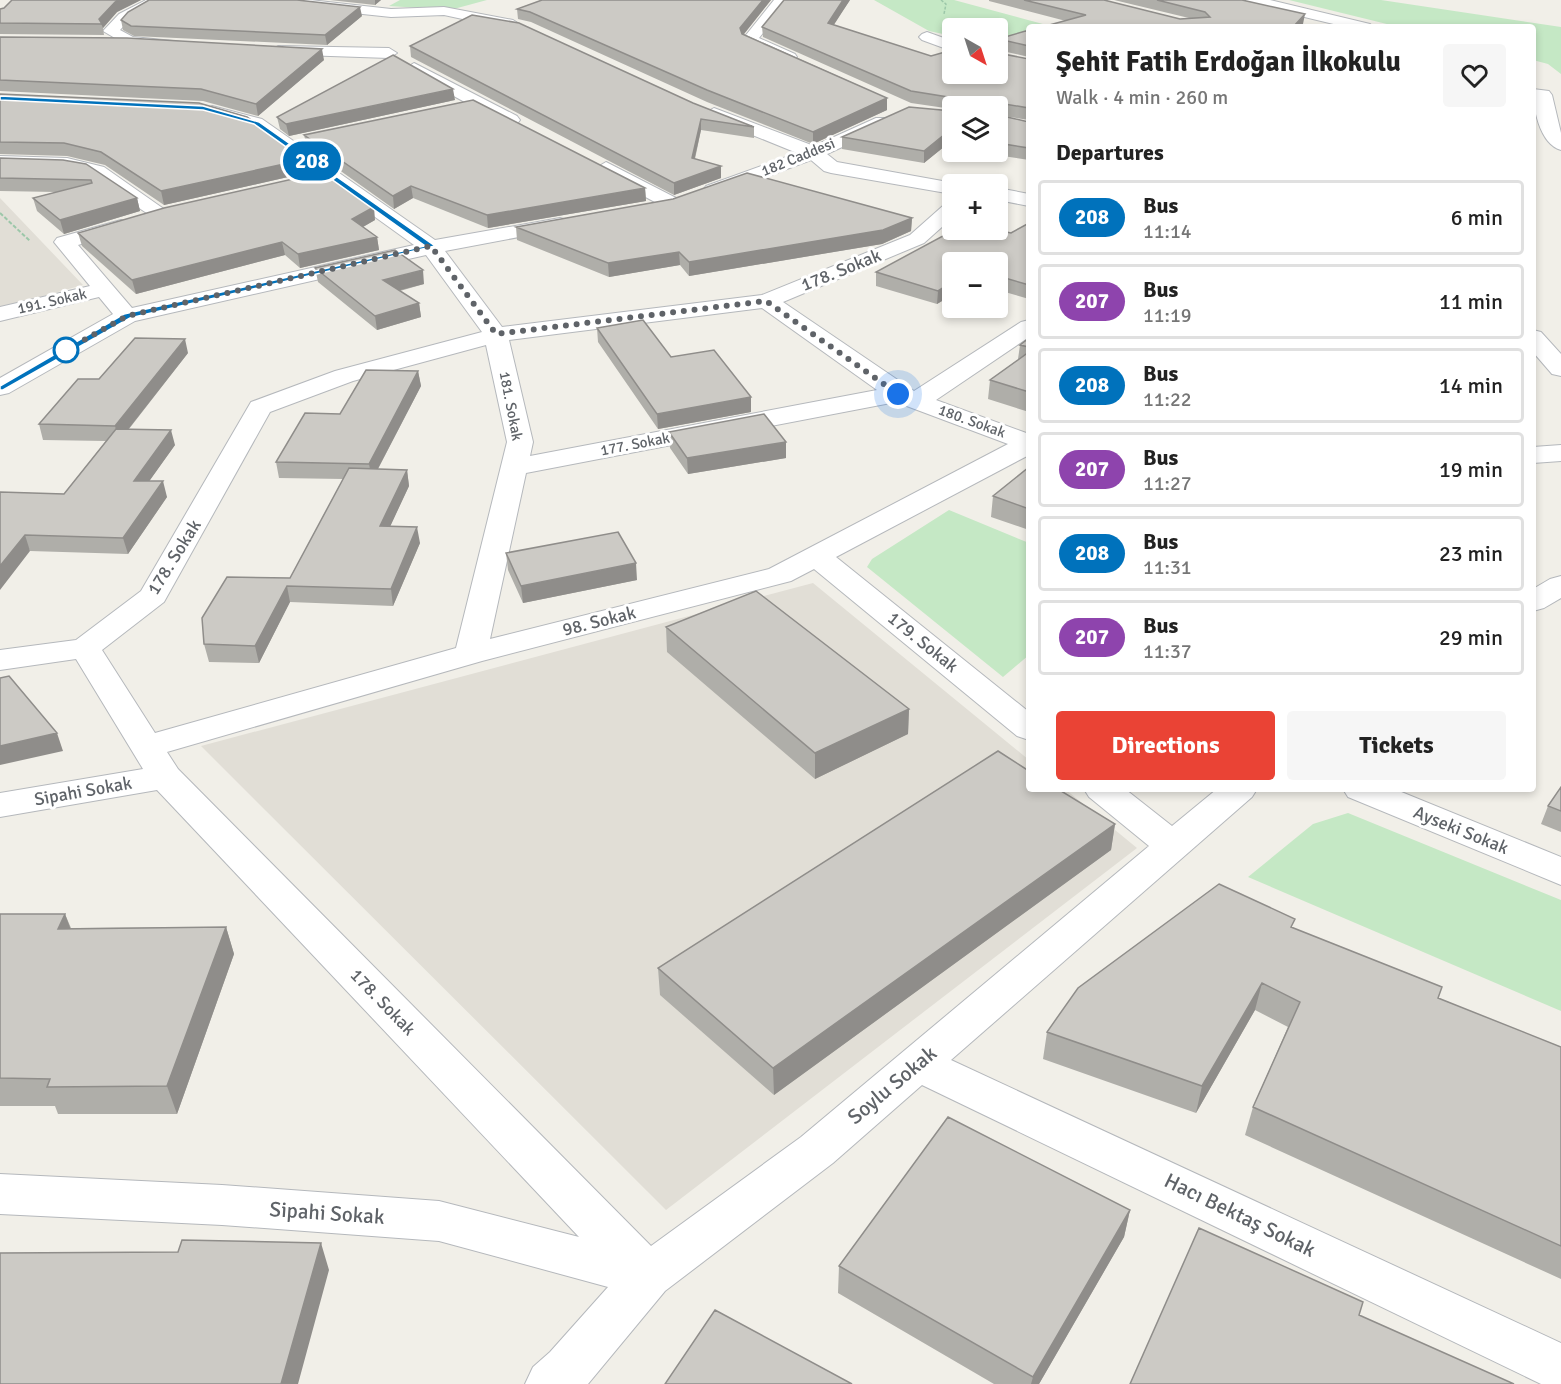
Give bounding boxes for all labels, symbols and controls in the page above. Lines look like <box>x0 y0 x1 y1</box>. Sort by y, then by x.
north arrow <box>942 18 1008 84</box>
map controls <box>942 18 1008 318</box>
button: heart <box>1443 44 1506 107</box>
text: Şehit Fatih Erdoğan İlkokulu <box>1056 45 1401 79</box>
text: Walk · 4 min · 260 m <box>1056 85 1228 110</box>
button: layers <box>942 96 1008 162</box>
street label: 182 Caddesi <box>758 134 838 180</box>
text: Departures <box>1056 139 1164 166</box>
line badge: 208 <box>278 142 346 180</box>
text: 208 <box>295 148 329 174</box>
button: + <box>942 174 1008 240</box>
text: Bus <box>1143 192 1178 219</box>
text: 208 <box>1075 204 1109 230</box>
text: 6 min <box>1451 204 1503 231</box>
text: 11:14 <box>1143 219 1192 244</box>
street label: 178. Sokak <box>798 244 884 296</box>
button: − <box>942 252 1008 318</box>
text: Bus <box>1143 276 1178 303</box>
street label: 191. Sokak <box>16 284 89 318</box>
text: 207 <box>1075 288 1109 314</box>
text: 11 min <box>1439 288 1503 315</box>
text: 11:19 <box>1143 303 1192 328</box>
unlabelled marker <box>53 337 79 363</box>
text: Bus <box>1143 360 1178 387</box>
street label: 181. Sokak <box>495 370 527 443</box>
text: 208 <box>1075 372 1109 398</box>
text: 14 min <box>1439 372 1503 399</box>
your location <box>883 379 913 409</box>
text: 11:22 <box>1143 387 1192 412</box>
street label: 180. Sokak <box>936 401 1009 442</box>
street label: 177. Sokak <box>599 428 672 460</box>
text: Bus <box>1143 444 1178 471</box>
text: 207 <box>1075 456 1109 482</box>
text: 19 min <box>1439 456 1503 483</box>
text: 11:27 <box>1143 471 1192 496</box>
street label: 178. Sokak <box>142 515 206 599</box>
text: Bus <box>1143 528 1178 555</box>
text: 208 <box>1075 540 1109 566</box>
text: 23 min <box>1439 540 1503 567</box>
text: 11:31 <box>1143 555 1192 580</box>
street label: 98. Sokak <box>560 601 638 641</box>
street label: 179. Sokak <box>883 607 963 677</box>
text: Bus <box>1143 612 1178 639</box>
text: 207 <box>1075 624 1109 650</box>
text: 29 min <box>1439 624 1503 651</box>
text: 11:37 <box>1143 639 1192 664</box>
button: Directions <box>1056 711 1275 780</box>
button: Tickets <box>1287 711 1506 780</box>
street label: Sipahi Sokak <box>32 772 134 810</box>
street label: Ayseki Sokak <box>1410 801 1512 859</box>
street label: 178. Sokak <box>346 964 420 1040</box>
street label: Soylu Sokak <box>842 1040 942 1130</box>
street label: Hacı Bektaş Sokak <box>1160 1167 1320 1263</box>
street label: Sipahi Sokak <box>269 1196 386 1230</box>

